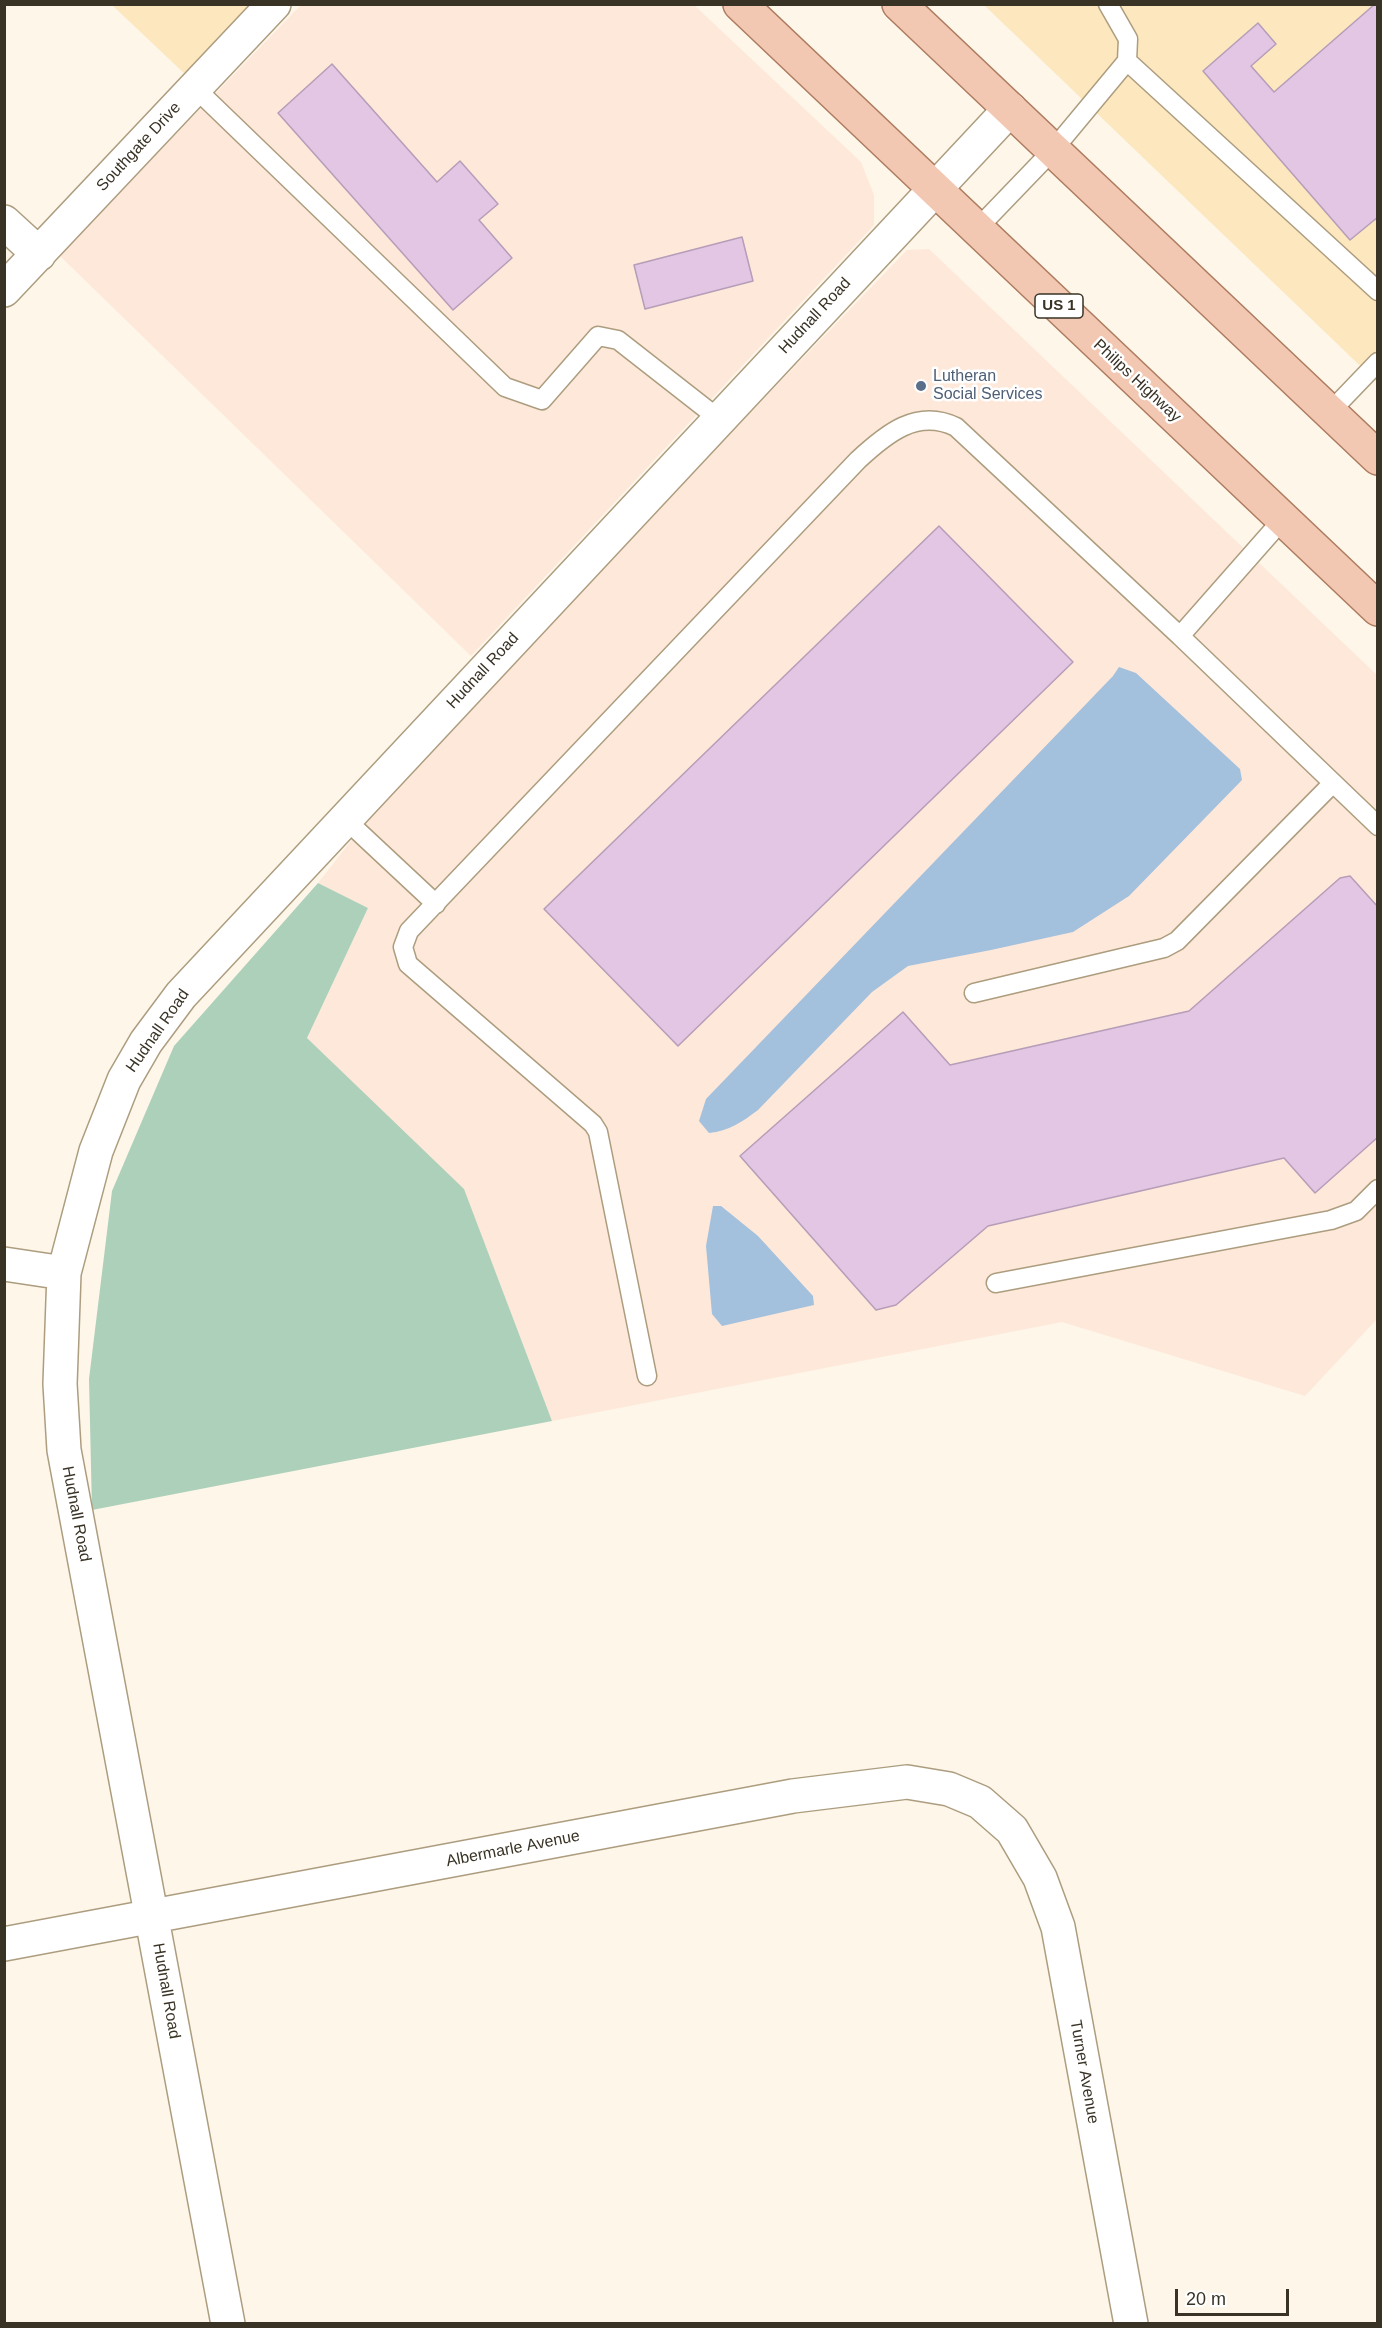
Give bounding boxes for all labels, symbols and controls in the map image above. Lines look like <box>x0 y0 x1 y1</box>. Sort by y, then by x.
street label: Southgate Drive <box>93 98 185 196</box>
street label: Hudnall Road <box>775 274 855 358</box>
road number: US 1 <box>1035 294 1083 318</box>
street label: Philips Highway <box>1089 335 1185 427</box>
place label: Lutheran Social Services <box>933 367 1042 405</box>
marker: Lutheran Social Services <box>914 379 928 393</box>
street label: Hudnall Road <box>443 629 523 713</box>
street label: Hudnall Road <box>122 986 194 1076</box>
street label: Hudnall Road <box>57 1465 95 1563</box>
street label: Albermarle Avenue <box>445 1827 581 1871</box>
street label: Hudnall Road <box>148 1942 184 2040</box>
street label: Turner Avenue <box>1065 2019 1103 2125</box>
scale bar <box>1178 2277 1292 2315</box>
text: 20 m <box>1186 2289 1226 2309</box>

